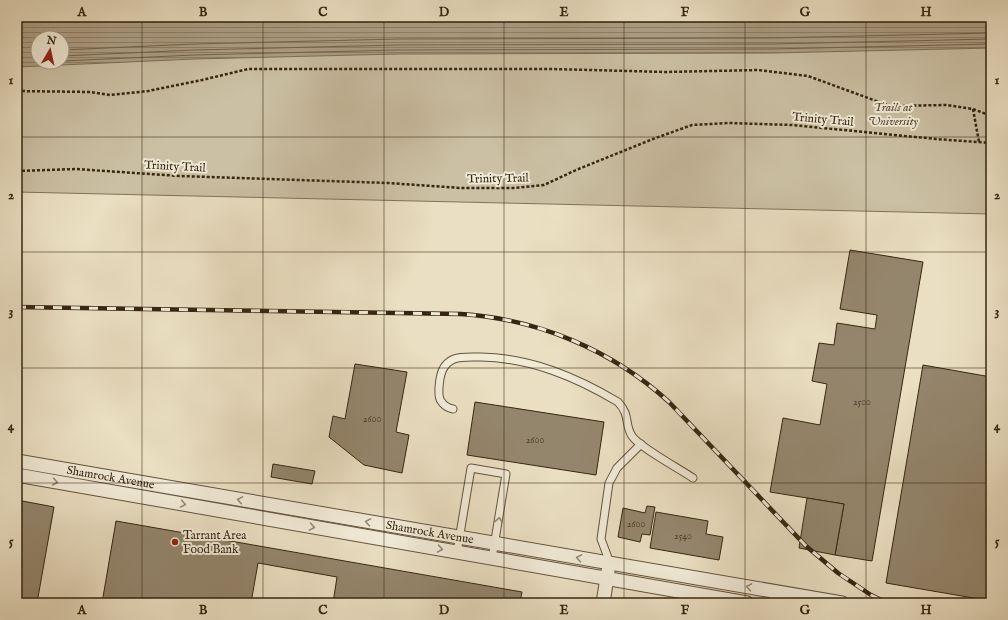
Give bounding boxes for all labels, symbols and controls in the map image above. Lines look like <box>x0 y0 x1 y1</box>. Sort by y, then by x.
text: A <box>77 4 88 21</box>
text: B <box>199 4 208 21</box>
text: C <box>318 4 328 21</box>
text: D <box>439 4 450 21</box>
text: E <box>559 4 569 21</box>
text: F <box>681 4 690 21</box>
text: G <box>800 4 811 21</box>
text: H <box>920 4 932 21</box>
north arrow <box>30 30 70 70</box>
text: N <box>45 33 58 49</box>
text: 1 <box>9 72 14 89</box>
text: 1 <box>995 72 1000 89</box>
park label: Trails at University <box>868 100 919 129</box>
street label: Trinity Trail <box>792 109 855 130</box>
street label: Trinity Trail <box>144 157 207 176</box>
street label: Trinity Trail <box>467 170 530 187</box>
text: 2 <box>8 187 14 204</box>
text: 2 <box>994 187 1000 204</box>
text: 3 <box>9 303 14 320</box>
text: 3 <box>995 303 1000 320</box>
house number: 2500 <box>853 396 871 409</box>
house number: 2600 <box>363 413 381 426</box>
text: 4 <box>8 418 15 435</box>
text: 4 <box>994 418 1001 435</box>
house number: 2600 <box>526 434 544 447</box>
street label: Shamrock Avenue <box>66 463 156 493</box>
one-way arrow <box>52 477 59 486</box>
one-way arrow <box>237 496 243 504</box>
one-way arrow <box>180 500 187 508</box>
one-way arrow <box>494 517 502 523</box>
one-way arrow <box>365 518 371 526</box>
street label: Shamrock Avenue <box>385 518 475 548</box>
house number: 2600 <box>627 518 645 531</box>
one-way arrow <box>308 522 315 531</box>
place label: Tarrant Area Food Bank <box>183 528 247 557</box>
house number: 2540 <box>674 530 692 543</box>
text: 5 <box>9 533 14 550</box>
text: 5 <box>995 533 1000 550</box>
marker: Tarrant Area Food Bank <box>170 537 180 547</box>
one-way arrow <box>436 545 443 553</box>
one-way arrow <box>576 554 582 563</box>
one-way arrow <box>746 583 752 592</box>
text: A <box>77 602 88 619</box>
text: B <box>199 602 208 619</box>
text: C <box>318 602 328 619</box>
text: D <box>439 602 450 619</box>
text: E <box>559 602 569 619</box>
text: F <box>681 602 690 619</box>
text: G <box>800 602 811 619</box>
text: H <box>920 602 932 619</box>

